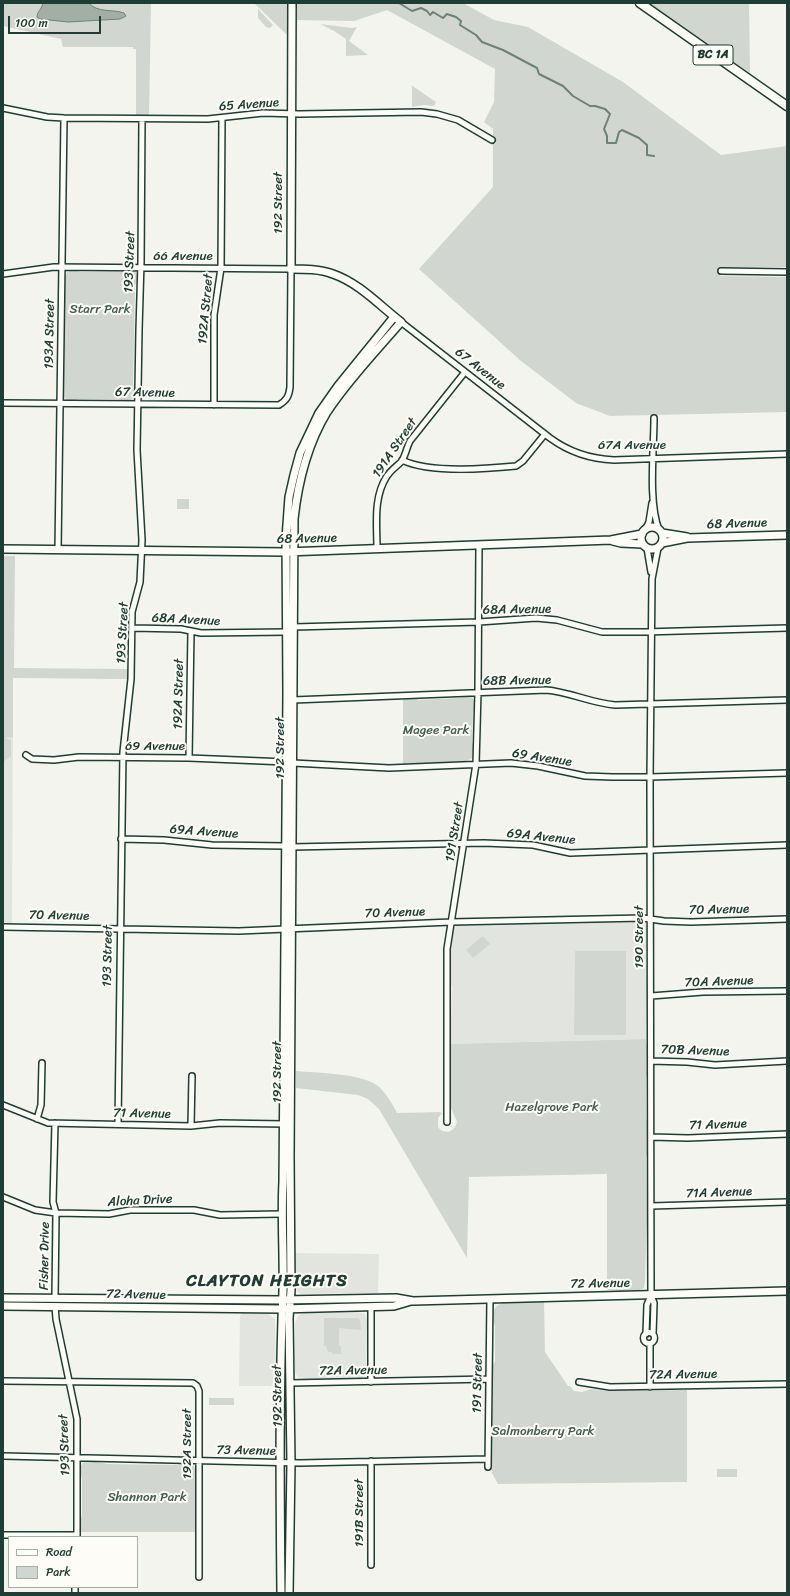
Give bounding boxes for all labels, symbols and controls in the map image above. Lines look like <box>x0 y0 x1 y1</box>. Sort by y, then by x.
scale bar <box>10 8 103 34</box>
text: 100 m <box>15 12 48 34</box>
road number: BC 1A <box>693 45 733 65</box>
street label: 65 Avenue <box>218 95 280 115</box>
street label: 192 Street <box>271 172 287 234</box>
street label: 193 Street <box>121 231 139 293</box>
street label: 66 Avenue <box>153 249 213 265</box>
street label: 192A Street <box>195 273 217 345</box>
street label: 193A Street <box>42 299 58 369</box>
park label: Starr Park <box>69 302 131 318</box>
street label: 67 Avenue <box>452 344 508 394</box>
street label: 67 Avenue <box>115 385 175 401</box>
street label: 191A Street <box>369 415 421 481</box>
street label: 67A Avenue <box>598 438 666 454</box>
street label: 68 Avenue <box>707 515 767 533</box>
street label: 68 Avenue <box>277 531 337 547</box>
street label: 193 Street <box>114 602 132 664</box>
street label: 68A Avenue <box>483 602 551 618</box>
street label: 68A Avenue <box>151 610 221 630</box>
street label: 192A Street <box>171 658 187 730</box>
street label: 68B Avenue <box>483 673 551 689</box>
street label: 192 Street <box>273 717 289 779</box>
park label: Magee Park <box>403 723 469 739</box>
street label: 69 Avenue <box>125 739 185 755</box>
street label: 69 Avenue <box>511 746 573 770</box>
street label: 191 Street <box>443 801 467 863</box>
street label: 69A Avenue <box>169 822 239 842</box>
street label: 69A Avenue <box>506 826 576 848</box>
street label: 70 Avenue <box>689 902 749 918</box>
street label: 70 Avenue <box>364 904 426 922</box>
street label: 190 Street <box>632 906 648 968</box>
street label: 70 Avenue <box>29 908 89 924</box>
street label: 193 Street <box>100 925 116 987</box>
street label: 70A Avenue <box>684 973 754 991</box>
street label: 192 Street <box>270 1041 286 1103</box>
street label: 70B Avenue <box>660 1042 730 1060</box>
park label: Hazelgrove Park <box>505 1100 599 1116</box>
street label: 71 Avenue <box>113 1106 171 1122</box>
street label: 71 Avenue <box>689 1116 747 1134</box>
street label: 71A Avenue <box>686 1184 752 1202</box>
street label: Aloha Drive <box>107 1192 173 1210</box>
street label: Fisher Drive <box>37 1222 53 1290</box>
district label: CLAYTON HEIGHTS <box>187 1272 347 1292</box>
street label: 72 Avenue <box>570 1276 630 1292</box>
street label: 72 Avenue <box>106 1287 166 1303</box>
street label: 191 Street <box>470 1353 486 1413</box>
street label: 72A Avenue <box>319 1363 387 1379</box>
street label: 192 Street <box>270 1365 286 1427</box>
street label: 72A Avenue <box>649 1367 717 1383</box>
street label: 192A Street <box>180 1409 196 1479</box>
street label: 193 Street <box>56 1414 74 1476</box>
park label: Salmonberry Park <box>492 1424 594 1440</box>
street label: 73 Avenue <box>216 1443 276 1459</box>
street label: 191B Street <box>352 1479 368 1547</box>
park label: Shannon Park <box>107 1490 187 1506</box>
legend <box>8 1536 138 1588</box>
text: Road <box>46 1541 72 1563</box>
text: Park <box>46 1561 71 1583</box>

